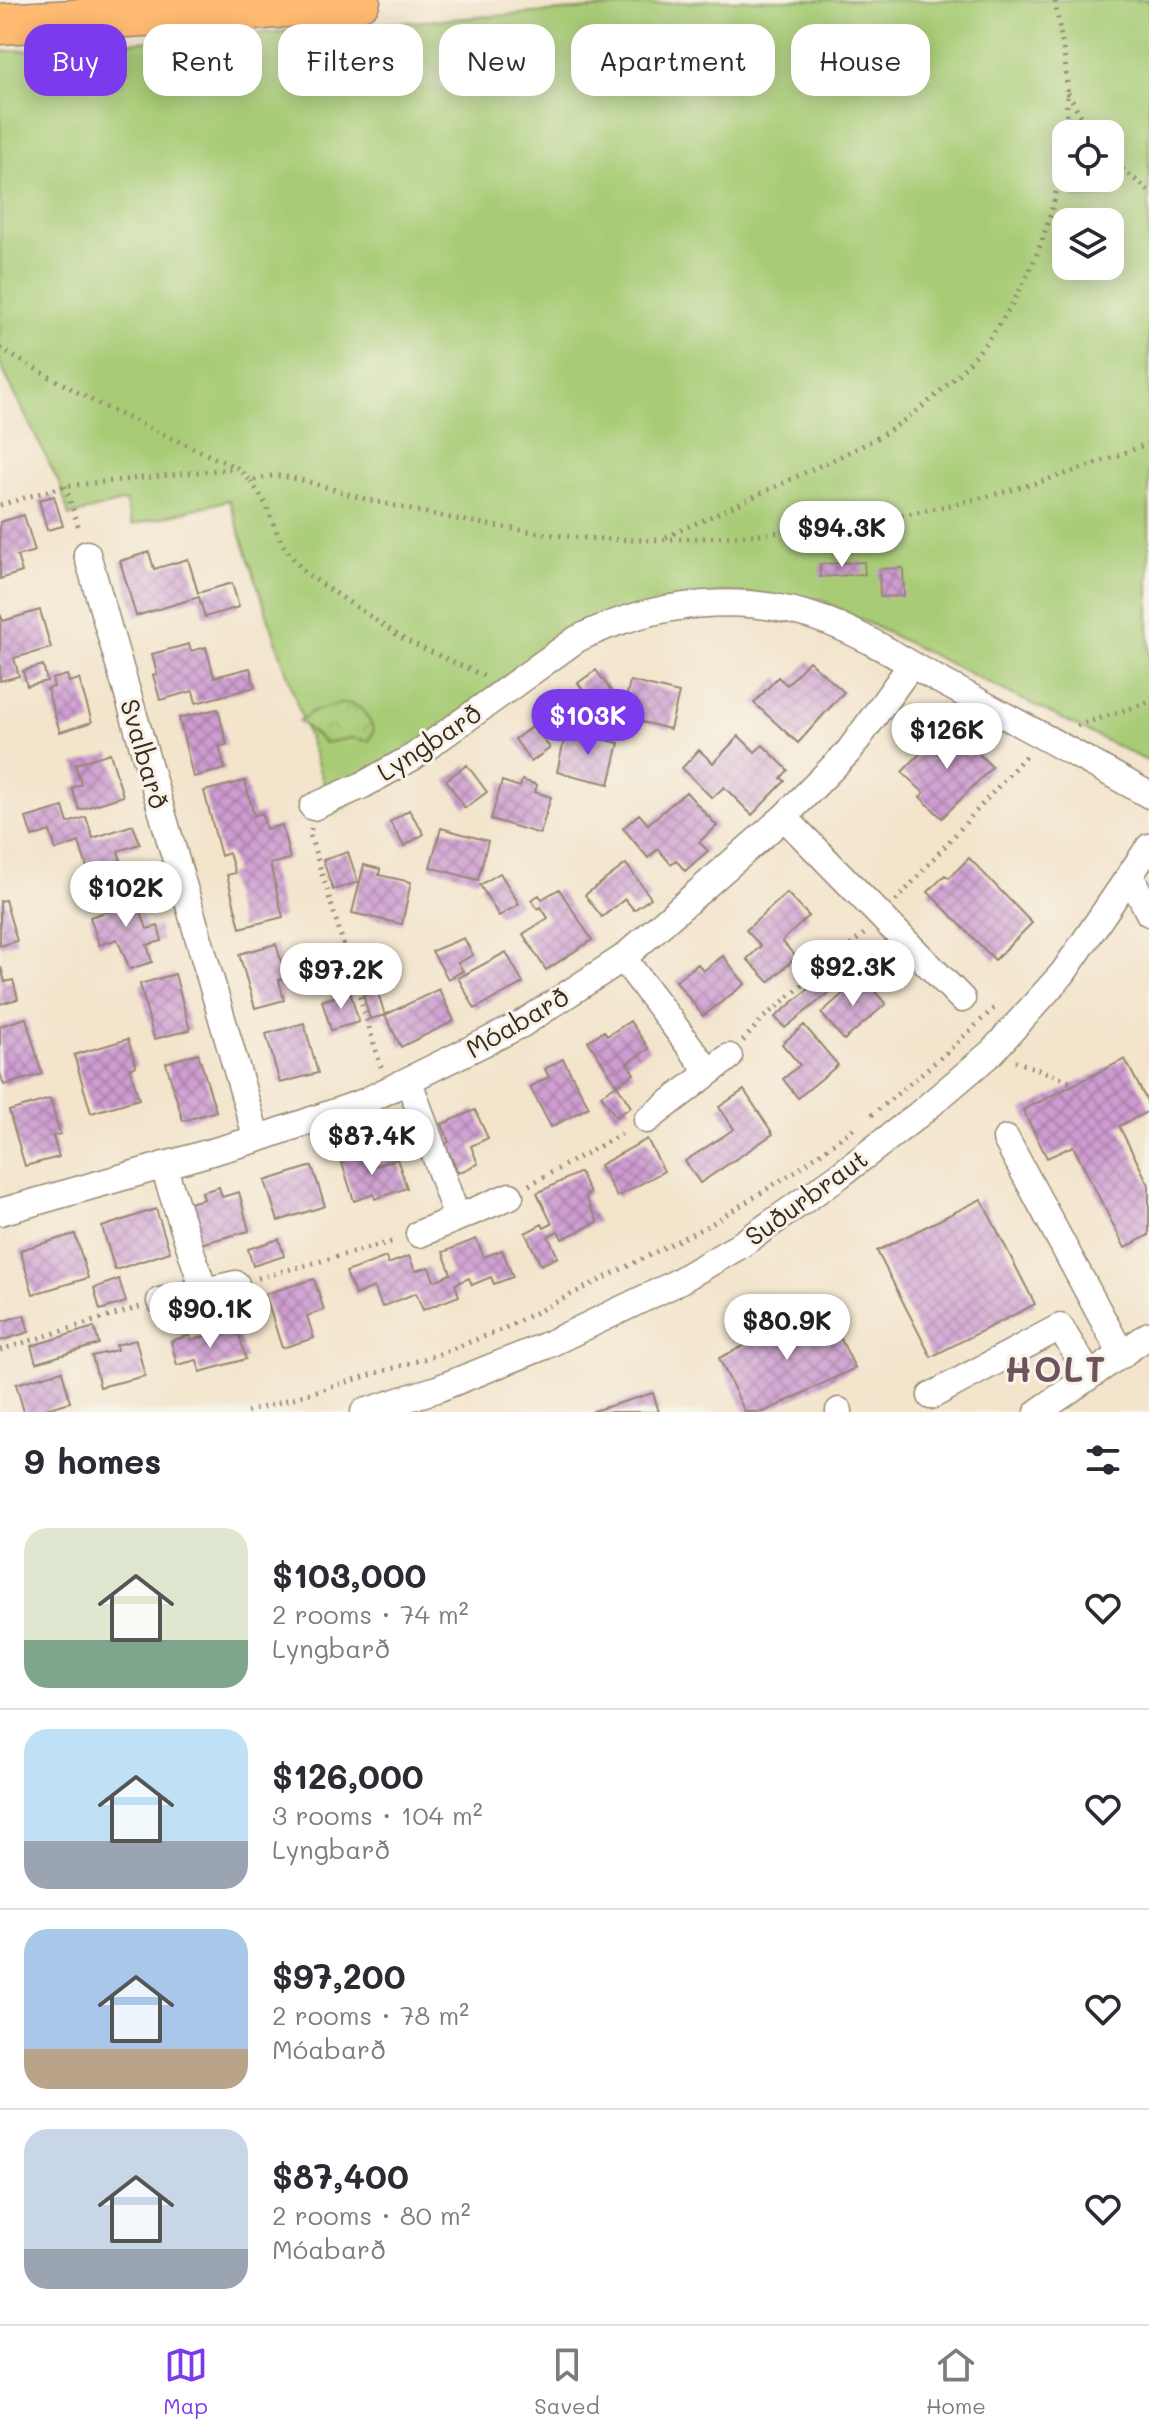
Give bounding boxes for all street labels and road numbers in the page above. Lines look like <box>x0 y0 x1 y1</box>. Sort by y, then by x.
street label: Svalbarð <box>113 695 177 813</box>
street label: Lyngbarð <box>370 696 488 788</box>
street label: Móabarð <box>459 979 575 1065</box>
street label: Suðurbraut <box>738 1141 874 1253</box>

